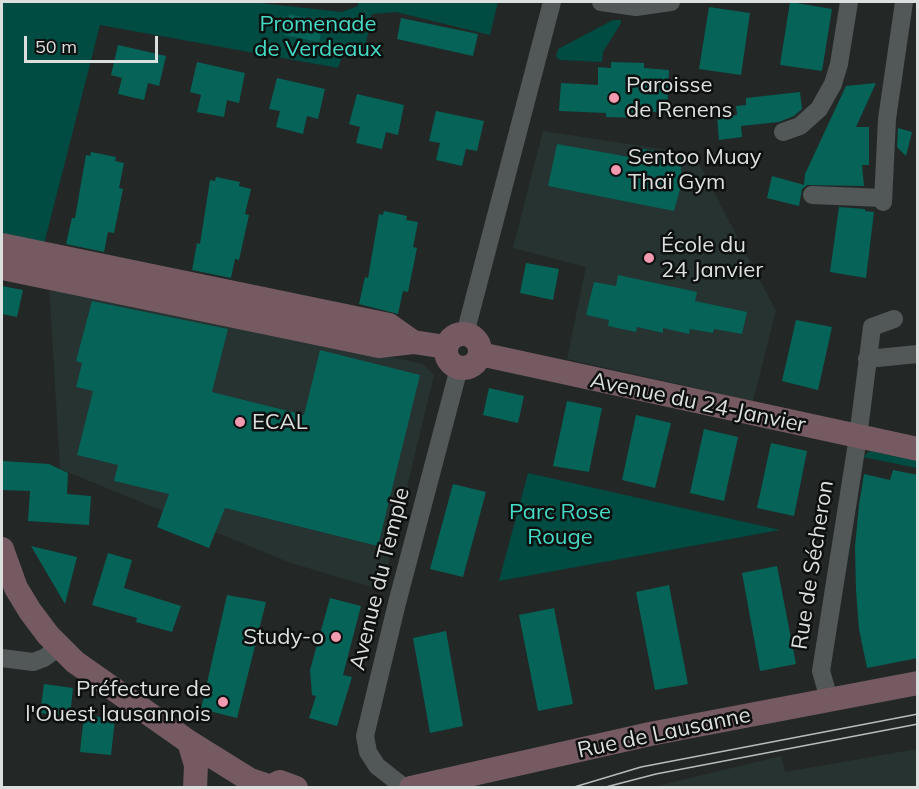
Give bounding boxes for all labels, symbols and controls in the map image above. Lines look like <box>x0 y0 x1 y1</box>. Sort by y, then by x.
park label: Promenade de Verdeaux <box>254 11 382 62</box>
scale bar <box>27 24 160 62</box>
text: 50 m <box>35 35 77 58</box>
place label: Paroisse de Renens <box>626 72 733 124</box>
marker: Paroisse de Renens <box>607 91 621 105</box>
place label: Sentoo Muay Thaï Gym <box>628 144 761 196</box>
marker: Sentoo Muay Thaï Gym <box>609 163 623 177</box>
place label: École du 24 Janvier <box>661 232 763 284</box>
marker: École du 24 Janvier <box>642 251 656 265</box>
street label: Avenue du 24-Janvier <box>588 367 808 439</box>
place label: ECAL <box>252 409 308 435</box>
marker: ECAL <box>233 415 247 429</box>
street label: Rue de Sécheron <box>787 478 839 652</box>
street label: Avenue du Temple <box>345 485 415 673</box>
park label: Parc Rose Rouge <box>509 499 611 550</box>
place label: Study-o <box>243 624 324 650</box>
marker: Study-o <box>329 630 343 644</box>
place label: Préfecture de l'Ouest lausannois <box>25 676 211 728</box>
marker: Préfecture de l'Ouest lausannois <box>216 695 230 709</box>
street label: Rue de Lausanne <box>575 702 753 764</box>

